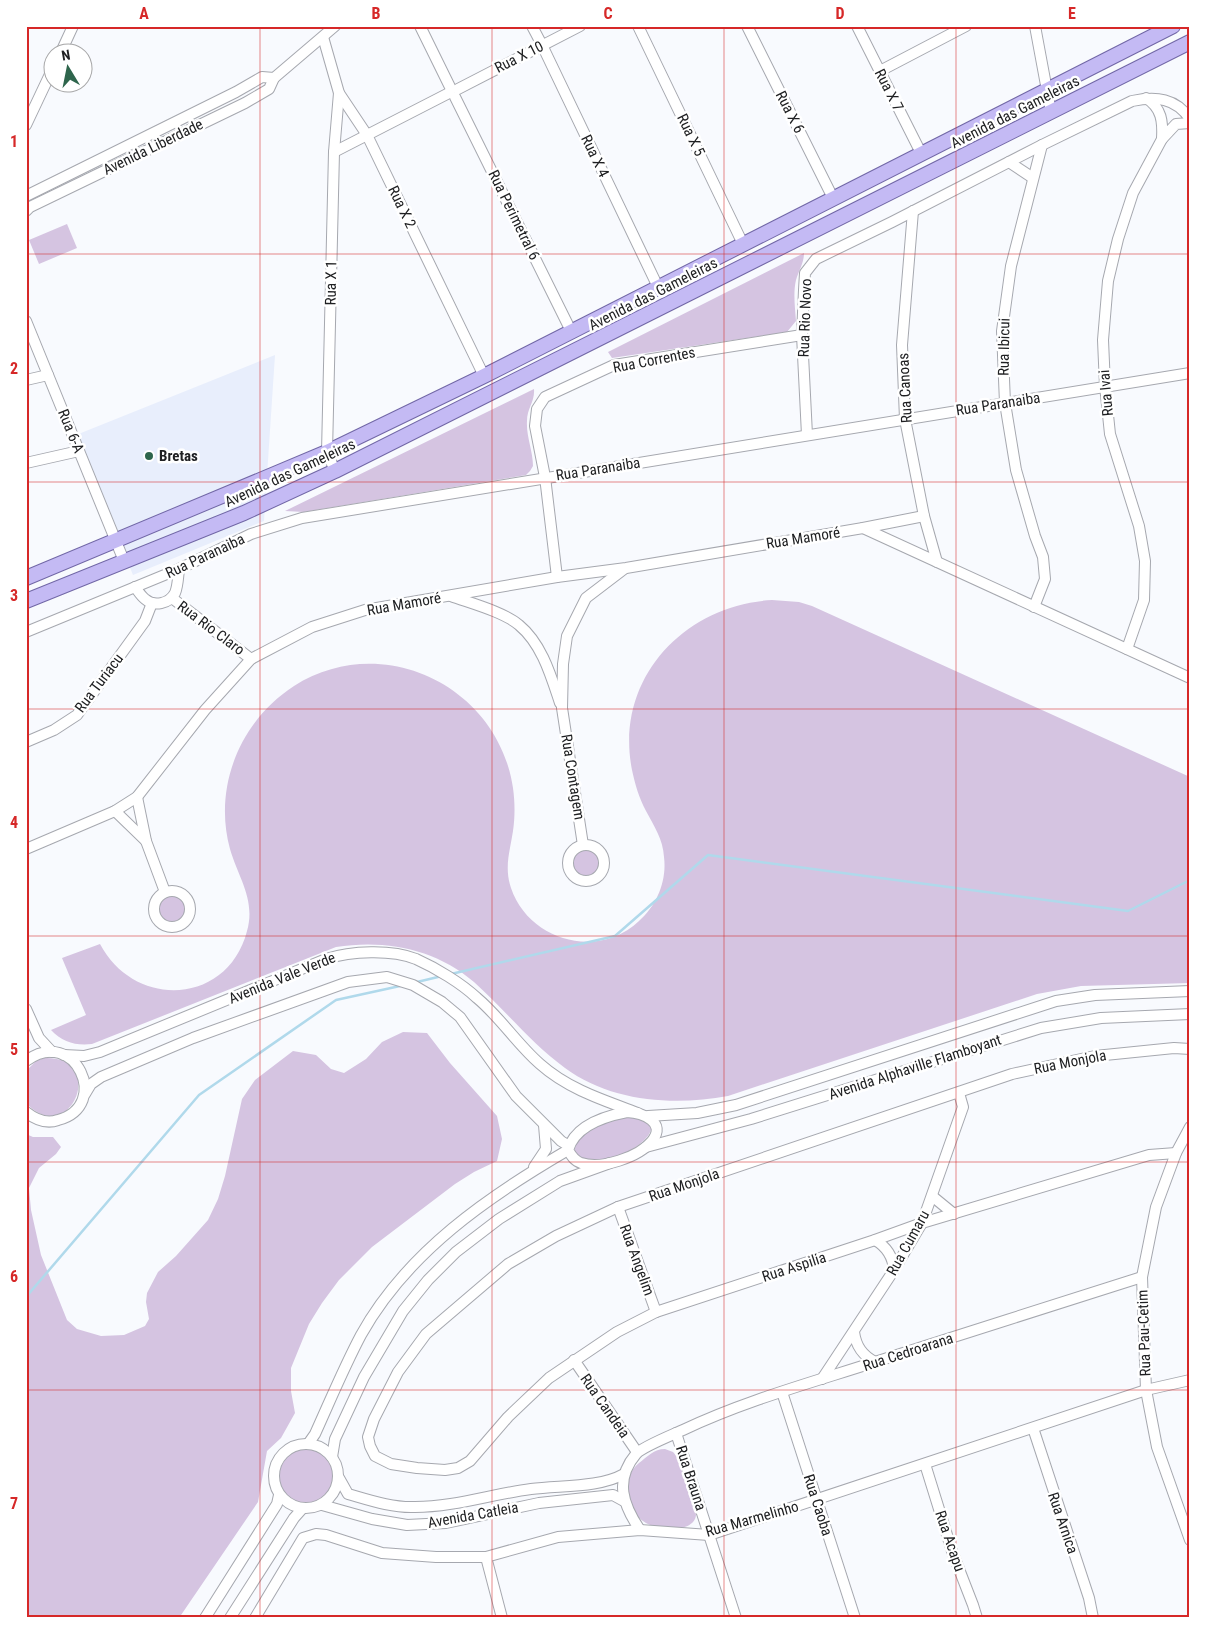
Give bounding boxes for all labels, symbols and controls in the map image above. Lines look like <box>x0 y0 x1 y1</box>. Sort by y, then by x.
text: A <box>139 4 149 23</box>
text: B <box>372 4 381 23</box>
text: C <box>603 4 613 23</box>
text: D <box>835 4 845 23</box>
text: E <box>1068 4 1076 23</box>
street label: Rua X 10 <box>492 37 546 77</box>
north arrow <box>42 42 92 92</box>
text: N <box>60 47 71 64</box>
street label: Rua X 7 <box>871 66 907 114</box>
street label: Avenida das Gameleiras <box>948 72 1082 152</box>
street label: Rua X 6 <box>772 88 808 136</box>
street label: Rua X 5 <box>673 111 709 159</box>
street label: Avenida Liberdade <box>100 115 206 179</box>
text: 1 <box>10 132 18 151</box>
street label: Rua X 4 <box>577 132 613 180</box>
street label: Rua Perimetral 6 <box>485 167 543 263</box>
street label: Rua X 2 <box>384 183 420 231</box>
street label: Avenida das Gameleiras <box>586 254 720 334</box>
street label: Rua X 1 <box>322 260 340 306</box>
street label: Rua Rio Novo <box>795 278 815 358</box>
street label: Rua Ibicui <box>994 318 1014 376</box>
street label: Rua Correntes <box>611 343 697 377</box>
street label: Rua Canoas <box>894 352 916 424</box>
text: 2 <box>10 359 18 378</box>
street label: Rua Ivai <box>1095 369 1117 417</box>
street label: Rua Paranaiba <box>955 388 1041 420</box>
street label: Rua 6-A <box>54 406 88 456</box>
street label: Avenida das Gameleiras <box>222 435 358 511</box>
place label: Bretas <box>159 447 198 465</box>
marker: Bretas <box>143 450 155 462</box>
street label: Rua Paranaiba <box>555 453 641 485</box>
street label: Rua Mamoré <box>765 523 841 553</box>
street label: Rua Paranaiba <box>163 530 247 582</box>
text: 3 <box>10 586 18 605</box>
street label: Rua Mamoré <box>366 589 442 619</box>
street label: Rua Rio Claro <box>174 597 248 659</box>
street label: Rua Turiacu <box>71 650 127 716</box>
street label: Rua Contagem <box>557 733 589 821</box>
text: 4 <box>10 813 18 832</box>
street label: Avenida Vale Verde <box>226 948 338 1008</box>
street label: Avenida Alphaville Flamboyant <box>826 1031 1004 1103</box>
text: 5 <box>10 1040 18 1059</box>
street label: Rua Monjola <box>1032 1046 1108 1078</box>
street label: Rua Monjola <box>646 1165 722 1205</box>
street label: Rua Cumaru <box>883 1207 933 1279</box>
street label: Rua Angelim <box>616 1222 658 1298</box>
street label: Rua Aspilia <box>760 1248 828 1286</box>
text: 6 <box>10 1267 18 1286</box>
street label: Rua Pau-Cetim <box>1133 1289 1155 1377</box>
street label: Rua Cedroarana <box>861 1329 955 1375</box>
street label: Rua Candeia <box>576 1371 634 1441</box>
street label: Rua Brauna <box>672 1443 710 1513</box>
street label: Rua Caoba <box>800 1472 836 1538</box>
street label: Rua Arnica <box>1044 1490 1082 1556</box>
text: 7 <box>10 1494 18 1513</box>
street label: Rua Marmelinho <box>703 1497 801 1541</box>
street label: Avenida Catleia <box>426 1498 520 1532</box>
street label: Rua Acapu <box>931 1508 969 1574</box>

